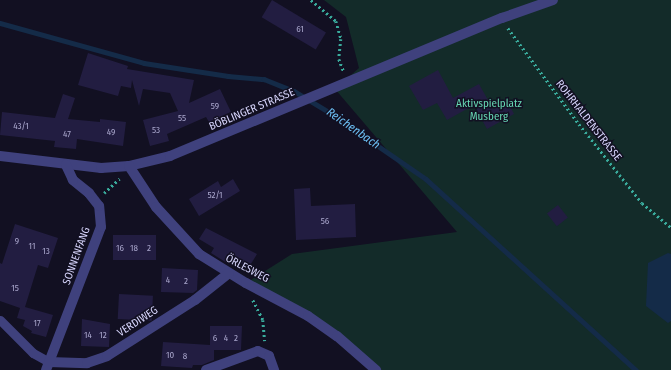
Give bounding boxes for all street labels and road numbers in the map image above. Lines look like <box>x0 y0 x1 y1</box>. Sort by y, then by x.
street label: ROHRHALDENSTRASSE <box>552 78 624 164</box>
street label: BÖBLINGER STRASSE <box>207 86 297 134</box>
street label: SONNENFANG <box>60 225 94 287</box>
street label: ÖRLESWEG <box>223 252 271 286</box>
street label: VERDIWEG <box>115 304 161 340</box>

